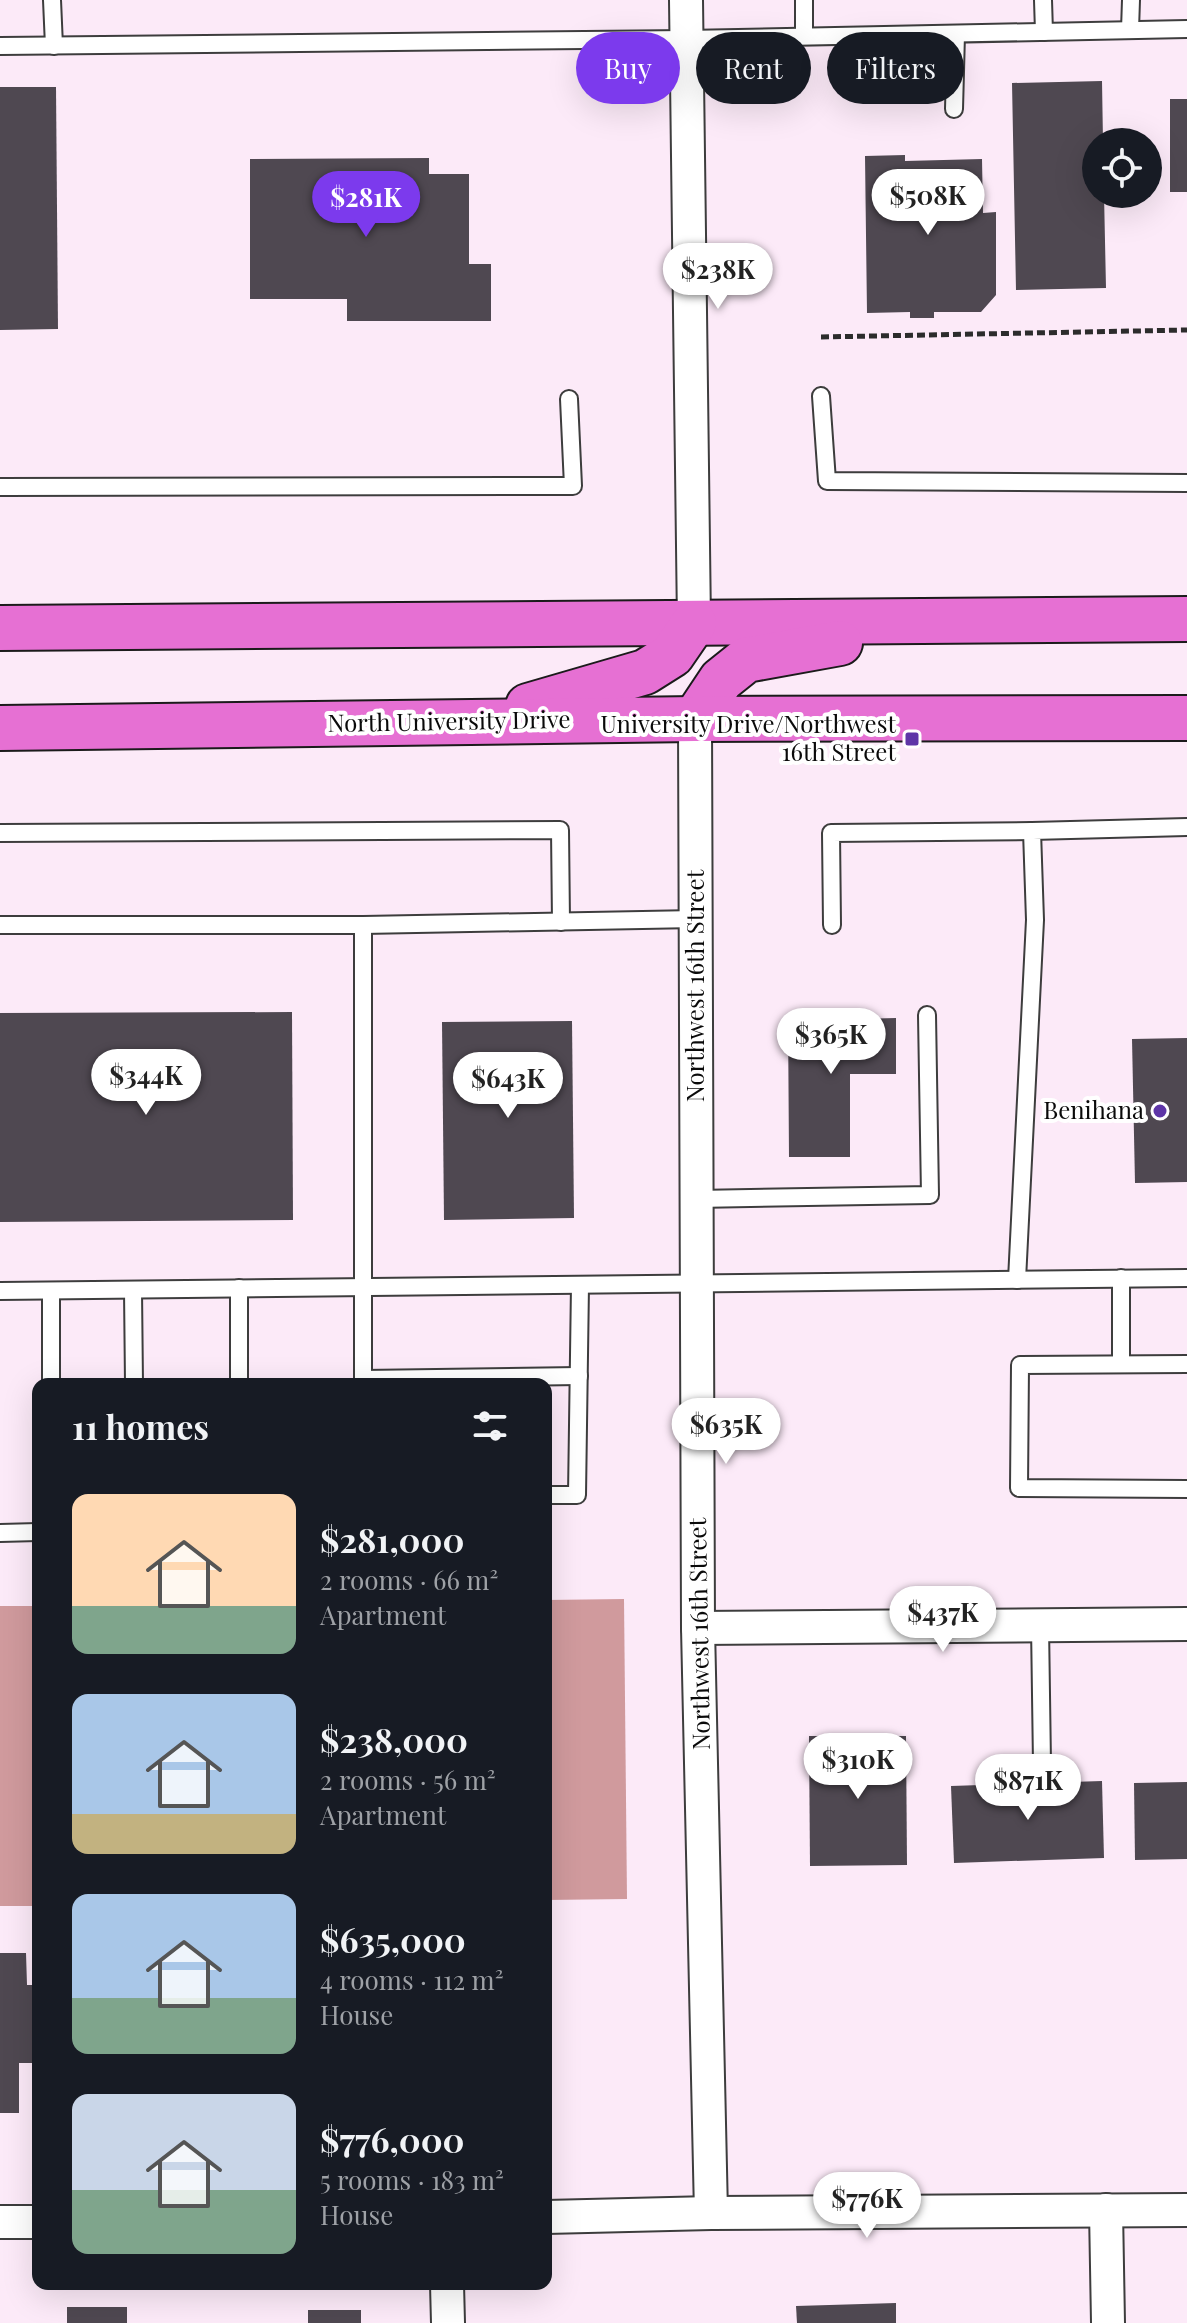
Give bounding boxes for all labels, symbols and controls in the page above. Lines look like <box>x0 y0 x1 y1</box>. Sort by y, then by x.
chip: Buy <box>576 32 680 104</box>
chip: Rent <box>696 32 811 104</box>
chip: Filters <box>827 32 964 104</box>
map controls <box>1082 128 1162 208</box>
button: locate <box>1082 128 1162 208</box>
pin: $508K <box>872 169 984 237</box>
pin: $281K <box>310 171 422 239</box>
text: $508K <box>890 177 966 212</box>
text: $281K <box>330 179 402 214</box>
pin: $238K <box>662 243 774 311</box>
text: $238K <box>681 251 755 286</box>
street label: North University Drive <box>327 702 571 738</box>
place label: University Drive/Northwest 16th Street <box>601 707 897 767</box>
marker: University Drive/Northwest 16th Street <box>903 730 921 748</box>
street label: Northwest 16th Street <box>678 869 710 1102</box>
pin: $365K <box>775 1008 887 1076</box>
text: $365K <box>795 1016 867 1051</box>
pin: $344K <box>90 1049 202 1117</box>
pin: $643K <box>452 1052 564 1120</box>
text: $344K <box>109 1057 183 1092</box>
text: $643K <box>471 1060 545 1095</box>
place label: Benihana <box>1043 1093 1144 1125</box>
marker: Benihana <box>1151 1102 1169 1120</box>
pin: $635K <box>670 1398 782 1466</box>
text: 11 homes <box>72 1403 209 1449</box>
icon: filters <box>468 1404 512 1448</box>
text: $635K <box>690 1406 762 1441</box>
text: $281,000 <box>320 1516 464 1562</box>
street label: Northwest 16th Street <box>680 1517 716 1750</box>
icon: home <box>136 1526 232 1622</box>
text: 2 rooms · 66 m² <box>320 1562 498 1597</box>
pin: $437K <box>887 1586 999 1654</box>
text: $437K <box>907 1594 979 1629</box>
text: Apartment <box>320 1597 446 1632</box>
text: $238,000 <box>320 1716 468 1762</box>
icon: home <box>136 1726 232 1822</box>
pin: $310K <box>802 1733 914 1801</box>
text: $310K <box>822 1741 894 1776</box>
pin: $871K <box>972 1754 1084 1822</box>
text: 2 rooms · 56 m² <box>320 1762 496 1797</box>
text: $871K <box>993 1762 1063 1797</box>
text: Apartment <box>320 1797 446 1832</box>
text: $635,000 <box>320 1916 466 1962</box>
icon: home <box>136 1926 232 2022</box>
text: 4 rooms · 112 m² <box>320 1962 503 1997</box>
text: House <box>320 1997 393 2032</box>
text: $776,000 <box>320 2116 465 2162</box>
icon: home <box>136 2126 232 2222</box>
text: 5 rooms · 183 m² <box>320 2162 504 2197</box>
pin: $776K <box>811 2172 923 2240</box>
text: $776K <box>831 2180 903 2215</box>
text: House <box>320 2197 393 2232</box>

